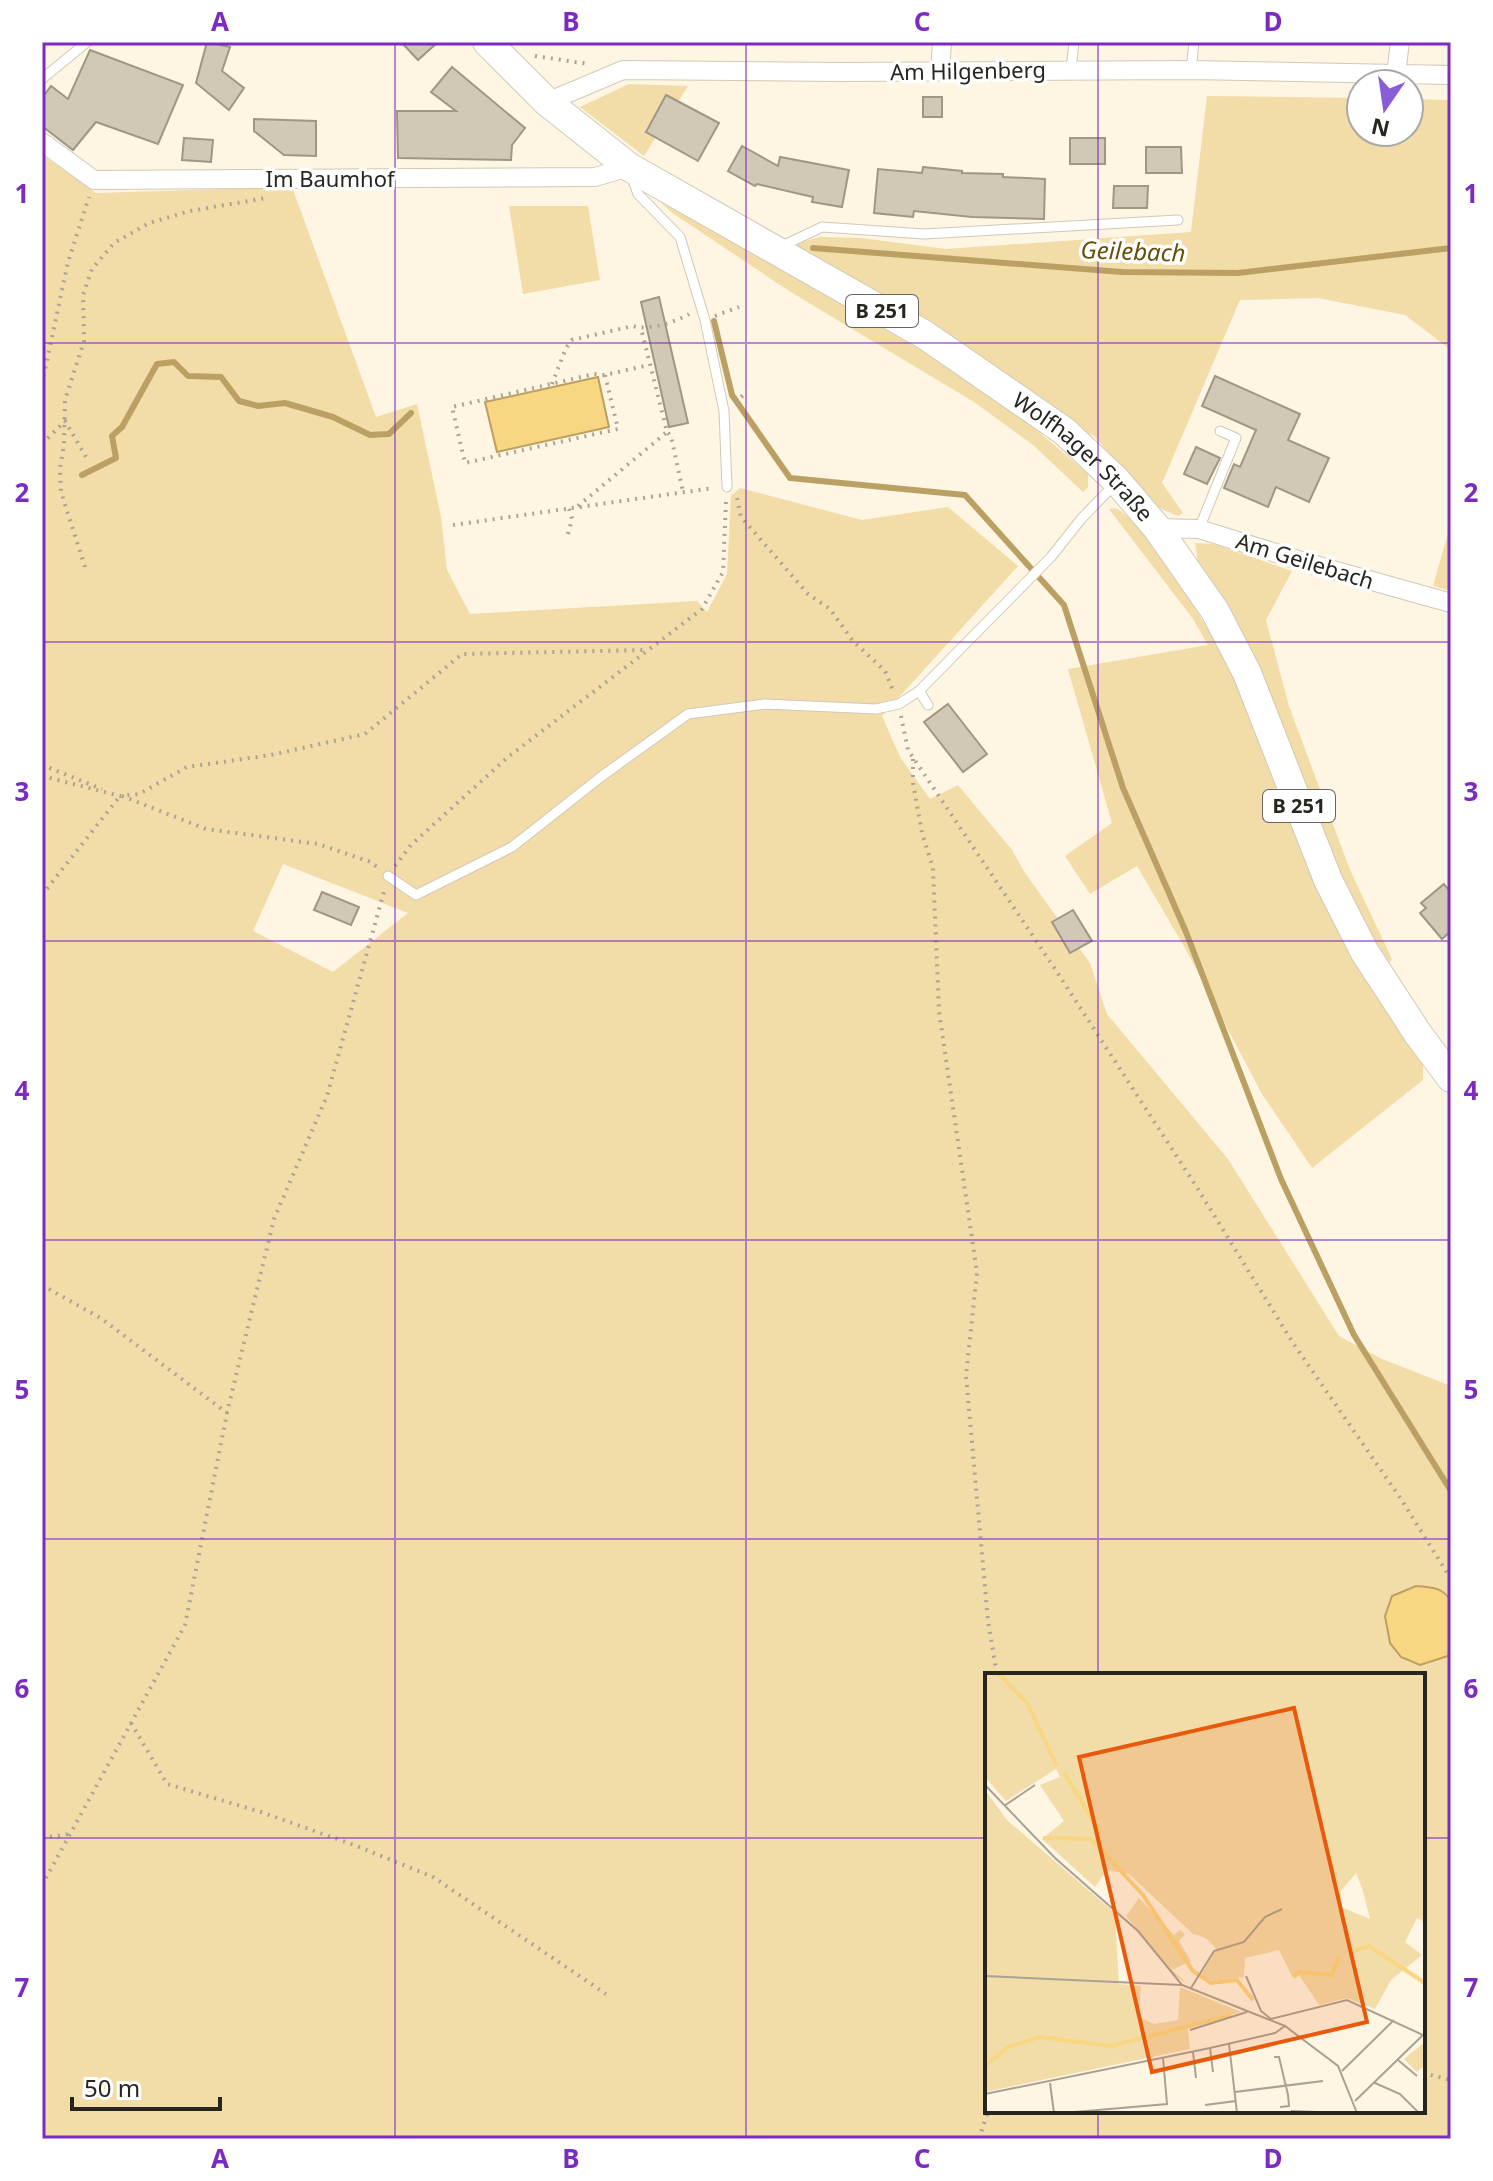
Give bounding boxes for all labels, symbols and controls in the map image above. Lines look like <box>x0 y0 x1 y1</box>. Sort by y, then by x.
text: A <box>211 3 229 39</box>
text: B <box>562 3 580 39</box>
text: C <box>914 3 930 39</box>
text: D <box>1263 3 1283 39</box>
street label: Am Hilgenberg <box>890 54 1046 86</box>
north arrow <box>1345 68 1425 148</box>
text: N <box>1368 112 1392 145</box>
street label: Im Baumhof <box>265 163 396 193</box>
text: 1 <box>15 175 29 211</box>
text: 1 <box>1464 175 1478 211</box>
water label: Geilebach <box>1080 232 1186 269</box>
road number: B 251 <box>846 295 918 327</box>
street label: Wolfhager Straße <box>1007 384 1161 527</box>
text: 2 <box>15 474 30 510</box>
text: 2 <box>1464 474 1479 510</box>
street label: Am Geilebach <box>1233 525 1378 595</box>
text: 3 <box>15 773 29 809</box>
text: 3 <box>1464 773 1478 809</box>
road number: B 251 <box>1263 790 1335 822</box>
text: 4 <box>15 1072 30 1108</box>
text: 4 <box>1464 1072 1479 1108</box>
text: 5 <box>15 1371 29 1407</box>
text: 5 <box>1464 1371 1478 1407</box>
text: 6 <box>15 1670 30 1706</box>
text: 6 <box>1464 1670 1479 1706</box>
inset map <box>985 1673 1425 2113</box>
text: 7 <box>15 1969 30 2005</box>
text: 7 <box>1464 1969 1479 2005</box>
scale bar <box>72 2061 220 2111</box>
text: 50 m <box>84 2071 140 2104</box>
text: A <box>211 2140 229 2176</box>
text: B <box>562 2140 580 2176</box>
text: C <box>914 2140 930 2176</box>
text: D <box>1263 2140 1283 2176</box>

